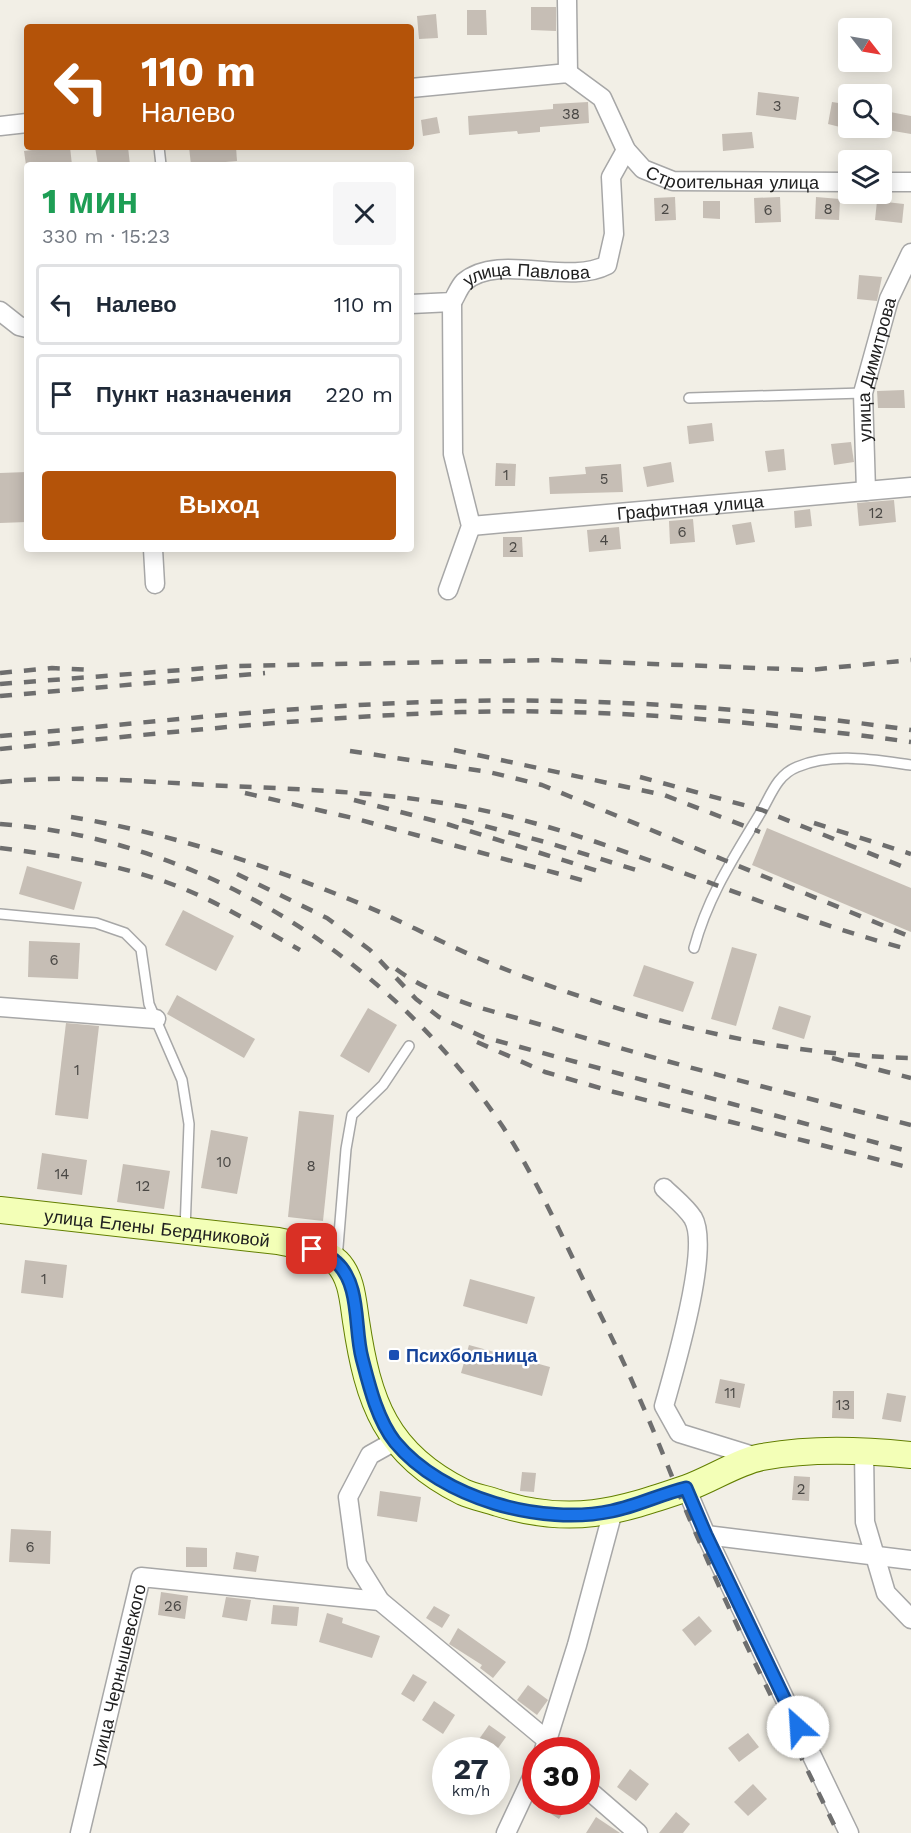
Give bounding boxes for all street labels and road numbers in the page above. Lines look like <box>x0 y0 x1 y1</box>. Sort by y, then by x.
street label: Строительная улица <box>643 161 820 192</box>
street label: улица Павлова <box>458 258 592 290</box>
street label: улица Димитрова <box>852 294 900 442</box>
street label: Графитная улица <box>616 490 765 524</box>
street label: улица Елены Бердниковой <box>43 1205 271 1251</box>
street label: улица Чернышевского <box>86 1582 150 1769</box>

